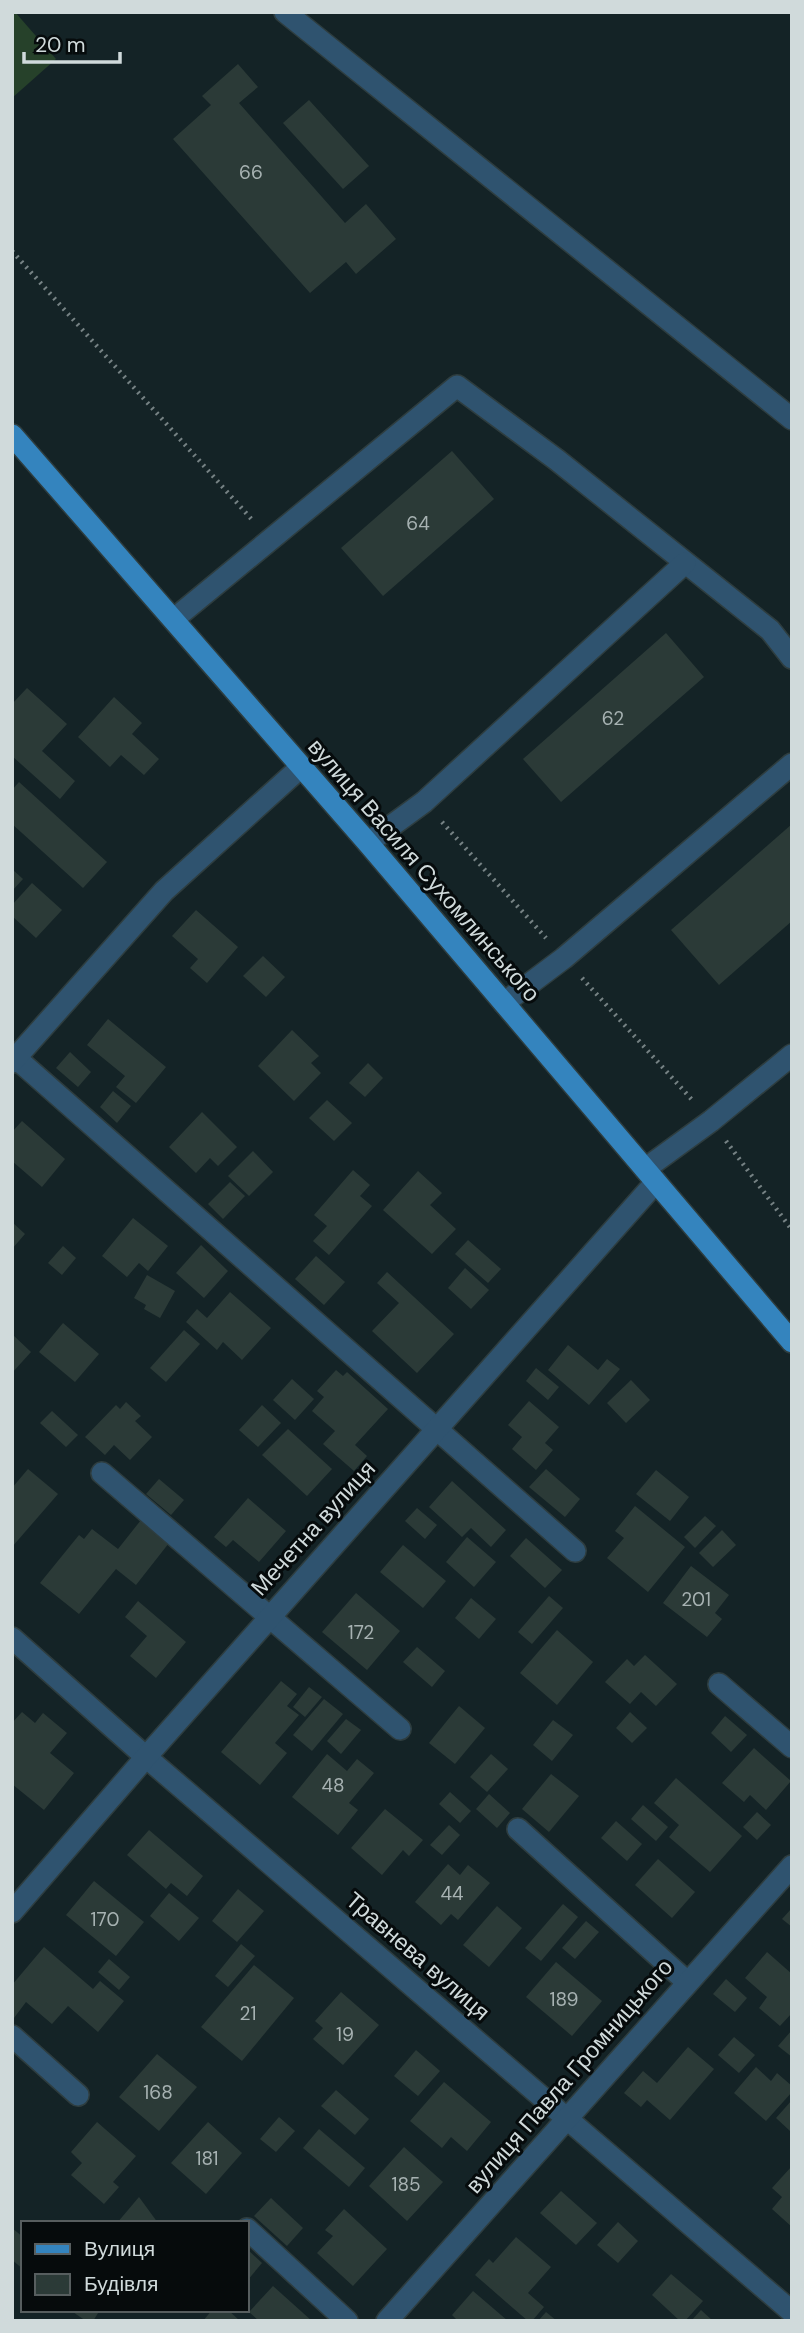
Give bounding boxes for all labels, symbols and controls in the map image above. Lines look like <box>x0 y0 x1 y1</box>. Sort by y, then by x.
scale bar <box>24 21 121 65</box>
text: 20 m <box>35 31 86 59</box>
house number: 66 <box>239 160 263 185</box>
house number: 64 <box>406 511 430 536</box>
house number: 62 <box>602 706 624 731</box>
street label: вулиця Василя Сухомлинського <box>301 732 547 1008</box>
street label: Мечетна вулиця <box>244 1454 382 1602</box>
house number: 201 <box>681 1587 711 1612</box>
house number: 172 <box>348 1620 374 1645</box>
house number: 48 <box>321 1773 345 1798</box>
house number: 44 <box>440 1881 464 1906</box>
street label: Травнева вулиця <box>340 1885 496 2027</box>
house number: 170 <box>91 1907 119 1932</box>
street label: вулиця Павла Громницького <box>459 1953 679 2199</box>
house number: 189 <box>550 1987 578 2012</box>
house number: 21 <box>240 2001 256 2026</box>
house number: 19 <box>336 2022 354 2047</box>
house number: 168 <box>143 2080 173 2105</box>
house number: 181 <box>195 2146 219 2171</box>
house number: 185 <box>391 2172 421 2197</box>
legend <box>21 2221 248 2312</box>
text: Вулиця <box>84 2235 155 2263</box>
text: Будівля <box>84 2270 158 2298</box>

